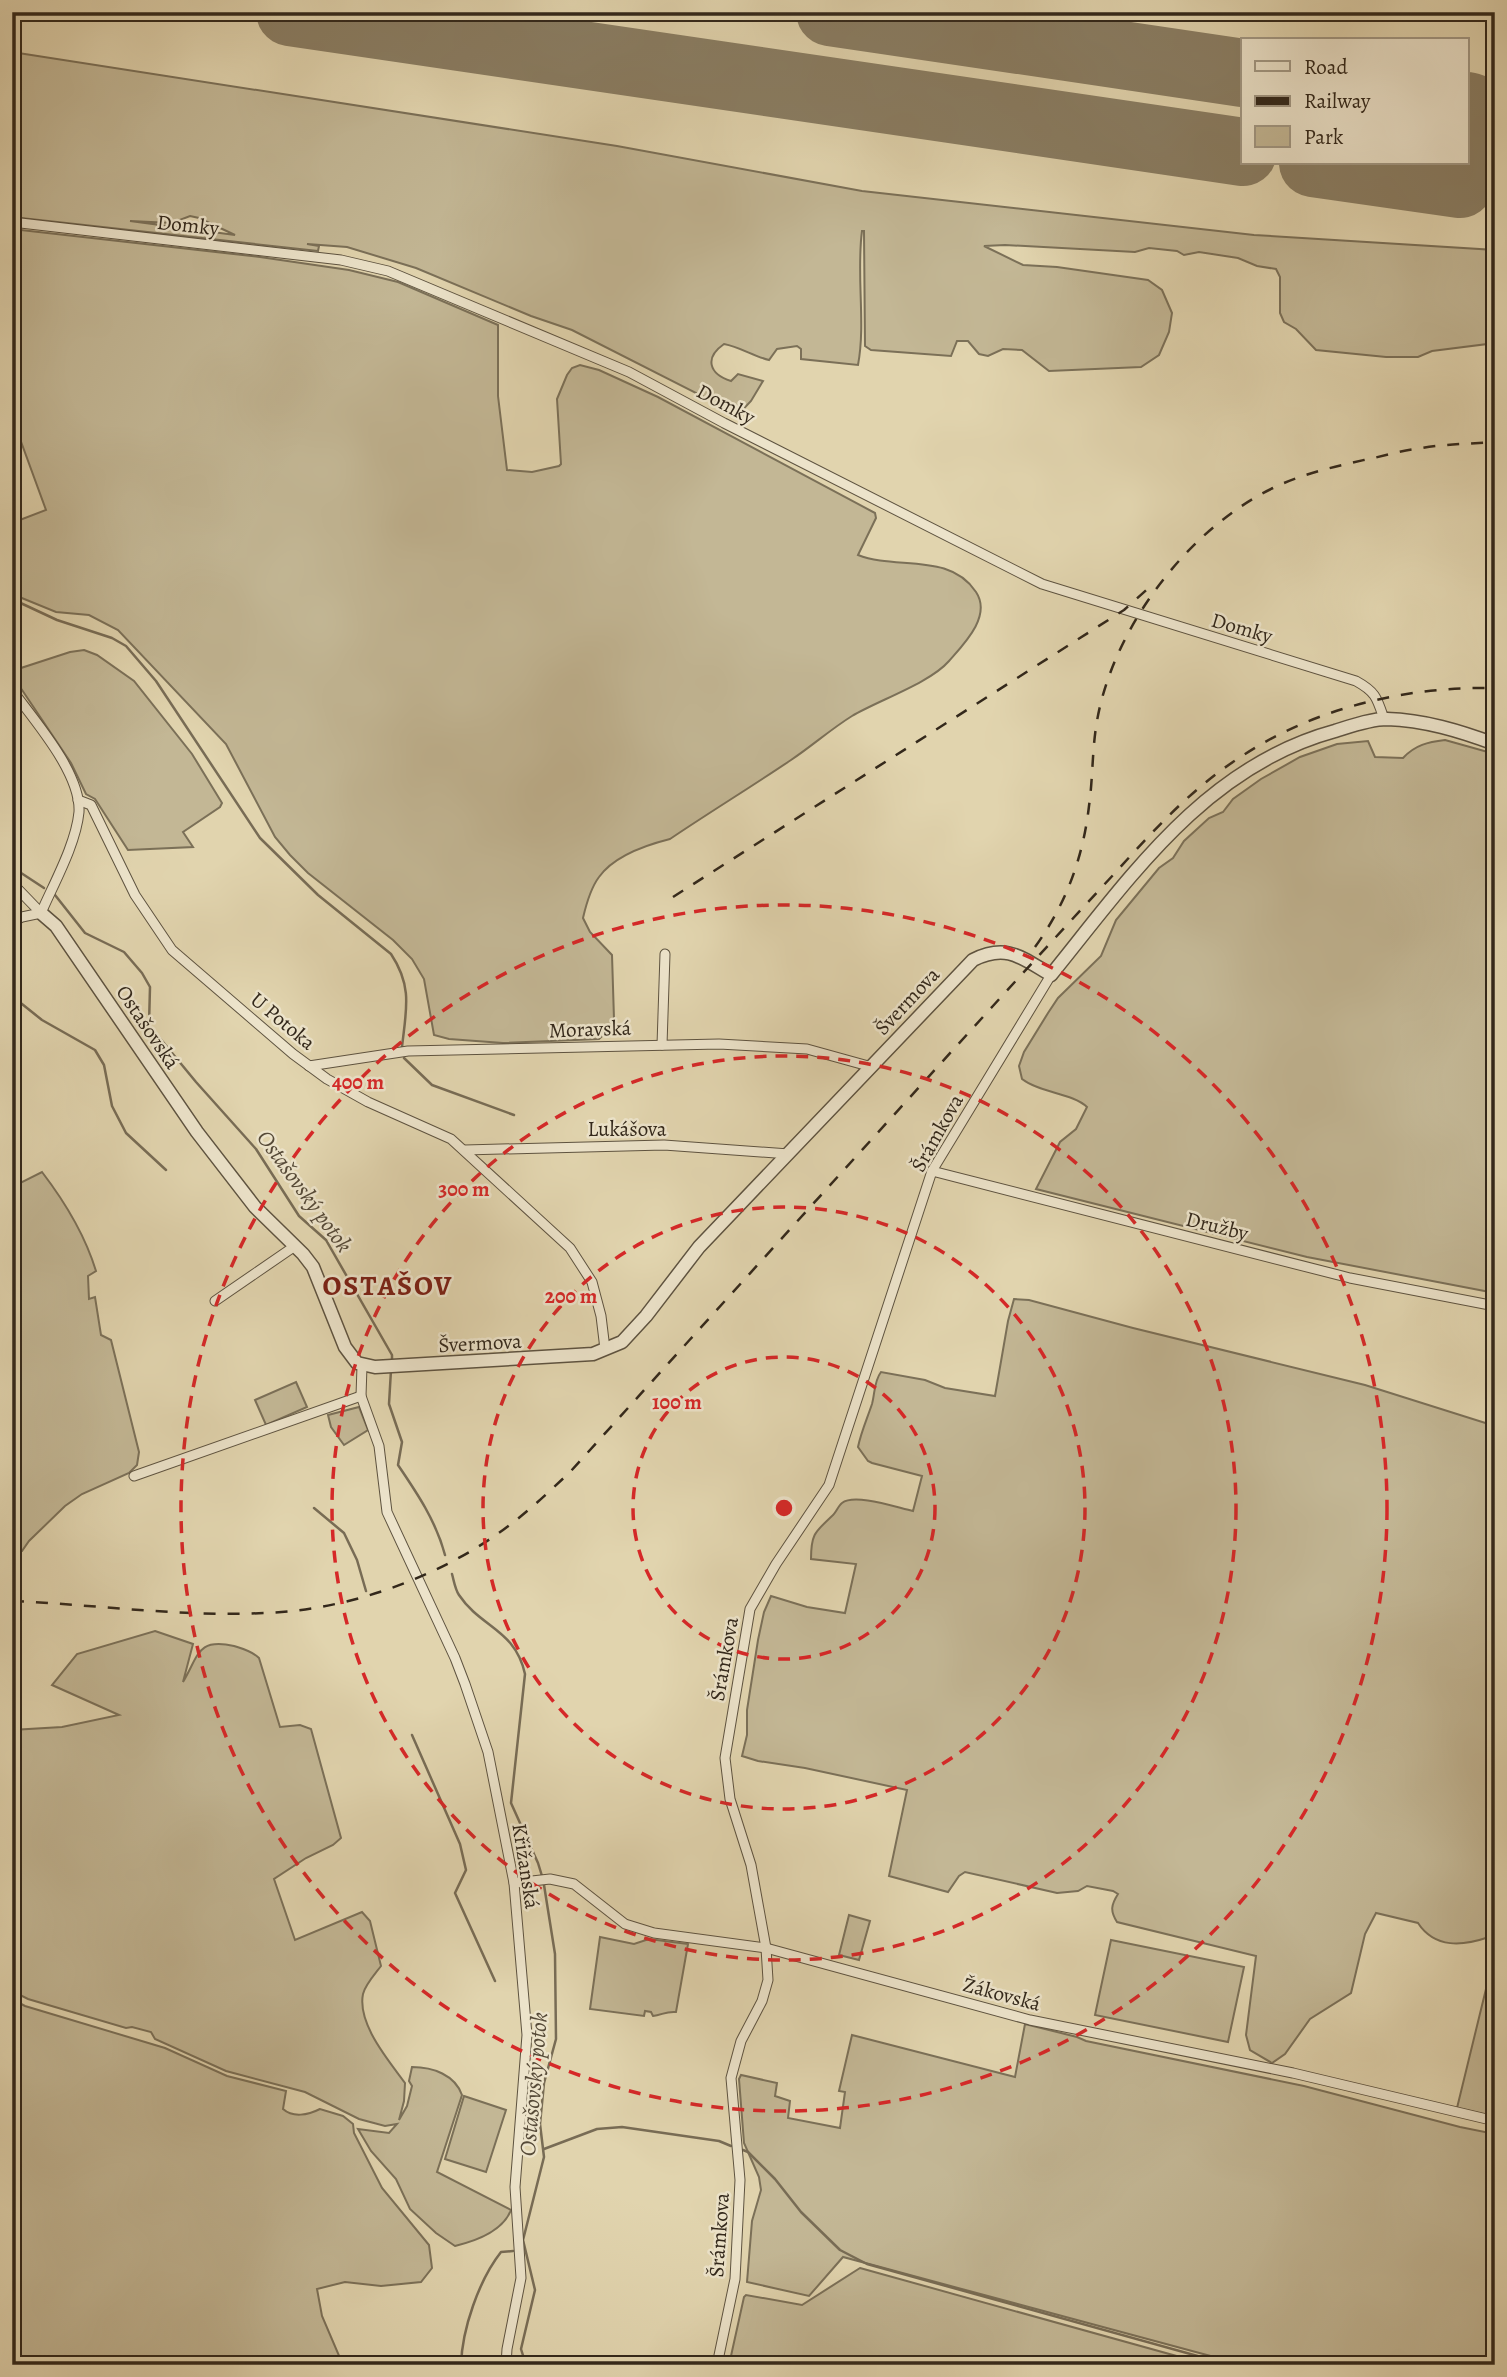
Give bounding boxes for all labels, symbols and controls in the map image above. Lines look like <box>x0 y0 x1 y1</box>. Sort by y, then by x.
legend <box>1241 38 1468 164</box>
text: Road <box>1304 53 1348 81</box>
text: Railway <box>1304 87 1371 115</box>
text: Park <box>1304 123 1344 151</box>
street label: Domky <box>155 208 221 242</box>
street label: Domky <box>692 377 761 431</box>
street label: Domky <box>1208 606 1277 650</box>
street label: Švermova <box>868 961 946 1041</box>
street label: Ostašovská <box>110 979 187 1075</box>
street label: U Potoka <box>245 986 322 1057</box>
street label: Moravská <box>548 1014 632 1044</box>
text: 400 m <box>332 1068 385 1096</box>
street label: Šrámkova <box>904 1089 970 1177</box>
street label: Lukášova <box>587 1115 667 1143</box>
water label: Ostašovský potok <box>250 1124 360 1259</box>
text: 300 m <box>438 1175 490 1203</box>
street label: Družby <box>1183 1205 1252 1247</box>
district label: OSTAŠOV <box>322 1267 454 1305</box>
text: 200 m <box>545 1282 598 1310</box>
street label: Švermova <box>438 1327 523 1359</box>
text: 100 m <box>652 1388 702 1416</box>
centre of rings <box>772 1496 796 1520</box>
street label: Šrámkova <box>703 1615 745 1703</box>
street label: Křižanská <box>505 1821 547 1911</box>
street label: Žákovská <box>960 1970 1044 2018</box>
water label: Ostašovský potok <box>512 2011 555 2157</box>
street label: Šrámkova <box>702 2191 736 2278</box>

